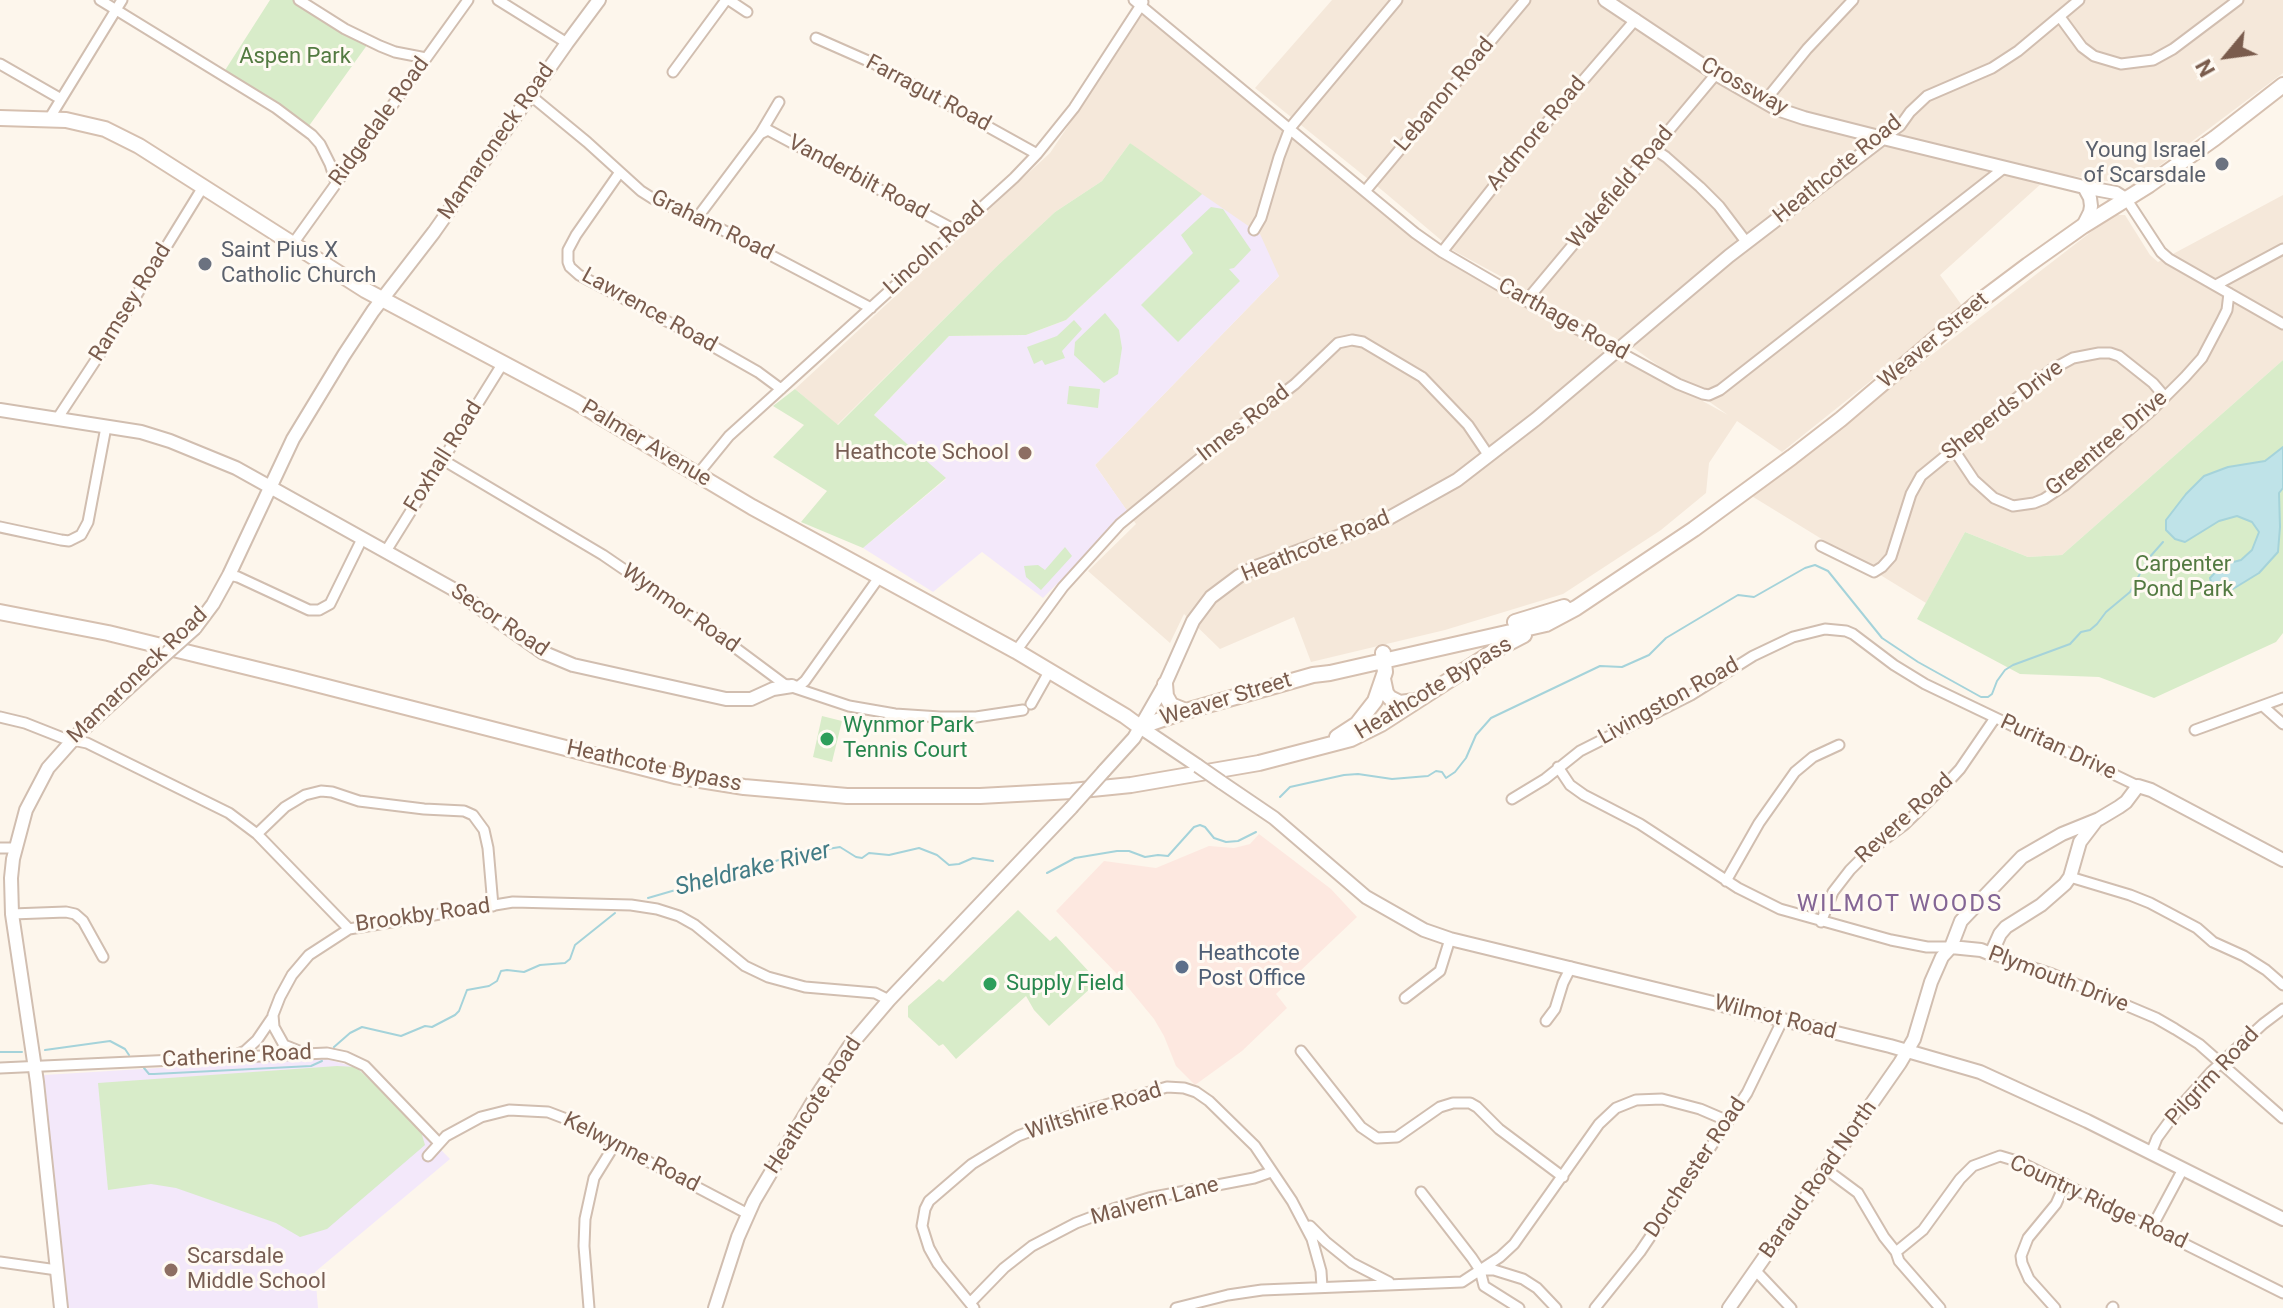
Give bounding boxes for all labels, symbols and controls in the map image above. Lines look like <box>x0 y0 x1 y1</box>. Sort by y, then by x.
north arrow <box>2187 16 2267 96</box>
street label: Lebanon Road <box>1390 33 1500 157</box>
park label: Aspen Park <box>239 44 351 70</box>
street label: Farragut Road <box>861 50 995 138</box>
street label: Ridgedale Road <box>324 52 436 192</box>
street label: Crossway <box>1696 52 1792 122</box>
text: N <box>2191 55 2220 81</box>
street label: Mamaroneck Road <box>433 59 561 225</box>
street label: Ardmore Road <box>1482 72 1592 196</box>
street label: Heathcote Road <box>1768 110 1908 230</box>
street label: Wakefield Road <box>1562 122 1680 254</box>
street label: Vanderbilt Road <box>783 130 933 226</box>
place label: Young Israel of Scarsdale <box>2084 138 2206 190</box>
marker: Young Israel of Scarsdale <box>2213 155 2231 173</box>
street label: Graham Road <box>646 185 778 267</box>
street label: Lincoln Road <box>879 197 991 301</box>
place label: Saint Pius X Catholic Church <box>221 238 376 290</box>
street label: Ramsey Road <box>84 239 178 367</box>
marker: Saint Pius X Catholic Church <box>196 255 214 273</box>
street label: Lawrence Road <box>577 263 721 359</box>
street label: Carthage Road <box>1493 273 1633 367</box>
street label: Weaver Street <box>1874 287 1994 395</box>
street label: Sheperds Drive <box>1937 355 2069 467</box>
street label: Innes Road <box>1193 380 1295 468</box>
street label: Greentree Drive <box>2041 386 2173 502</box>
street label: Palmer Avenue <box>576 395 716 493</box>
street label: Foxhall Road <box>399 397 489 517</box>
place label: Heathcote School <box>835 440 1009 466</box>
marker: Heathcote School <box>1016 444 1034 462</box>
street label: Heathcote Road <box>1238 505 1394 589</box>
park label: Carpenter Pond Park <box>2133 552 2233 604</box>
street label: Wynmor Road <box>616 559 744 659</box>
street label: Secor Road <box>445 579 553 663</box>
street label: Mamaroneck Road <box>62 602 214 750</box>
street label: Heathcote Bypass <box>1351 632 1517 746</box>
street label: Livingston Road <box>1594 652 1744 752</box>
street label: Weaver Street <box>1157 668 1295 732</box>
street label: Puritan Drive <box>1996 710 2120 786</box>
place label: Wynmor Park Tennis Court <box>843 713 974 764</box>
marker: Wynmor Park Tennis Court <box>818 730 836 748</box>
street label: Heathcote Bypass <box>564 736 744 798</box>
street label: Revere Road <box>1851 768 1959 870</box>
water label: Sheldrake River <box>672 837 834 903</box>
district label: WILMOT WOODS <box>1797 891 2003 919</box>
street label: Brookby Road <box>354 893 492 939</box>
place label: Heathcote Post Office <box>1198 941 1305 992</box>
street label: Plymouth Drive <box>1984 941 2132 1019</box>
marker: Heathcote Post Office <box>1173 958 1191 976</box>
place label: Supply Field <box>1006 971 1124 997</box>
marker: Supply Field <box>981 975 999 993</box>
street label: Wilmot Road <box>1711 990 1839 1046</box>
street label: Pilgrim Road <box>2161 1022 2265 1132</box>
street label: Heathcote Road <box>760 1033 868 1179</box>
street label: Catherine Road <box>162 1040 312 1074</box>
street label: Wiltshire Road <box>1023 1078 1165 1146</box>
street label: Dorchester Road <box>1639 1093 1753 1243</box>
street label: Baraud Road North <box>1755 1096 1883 1264</box>
street label: Kelwynne Road <box>558 1107 704 1199</box>
street label: Country Ridge Road <box>2005 1150 2191 1256</box>
street label: Malvern Lane <box>1088 1172 1222 1232</box>
place label: Scarsdale Middle School <box>187 1244 326 1296</box>
marker: Scarsdale Middle School <box>162 1261 180 1279</box>

